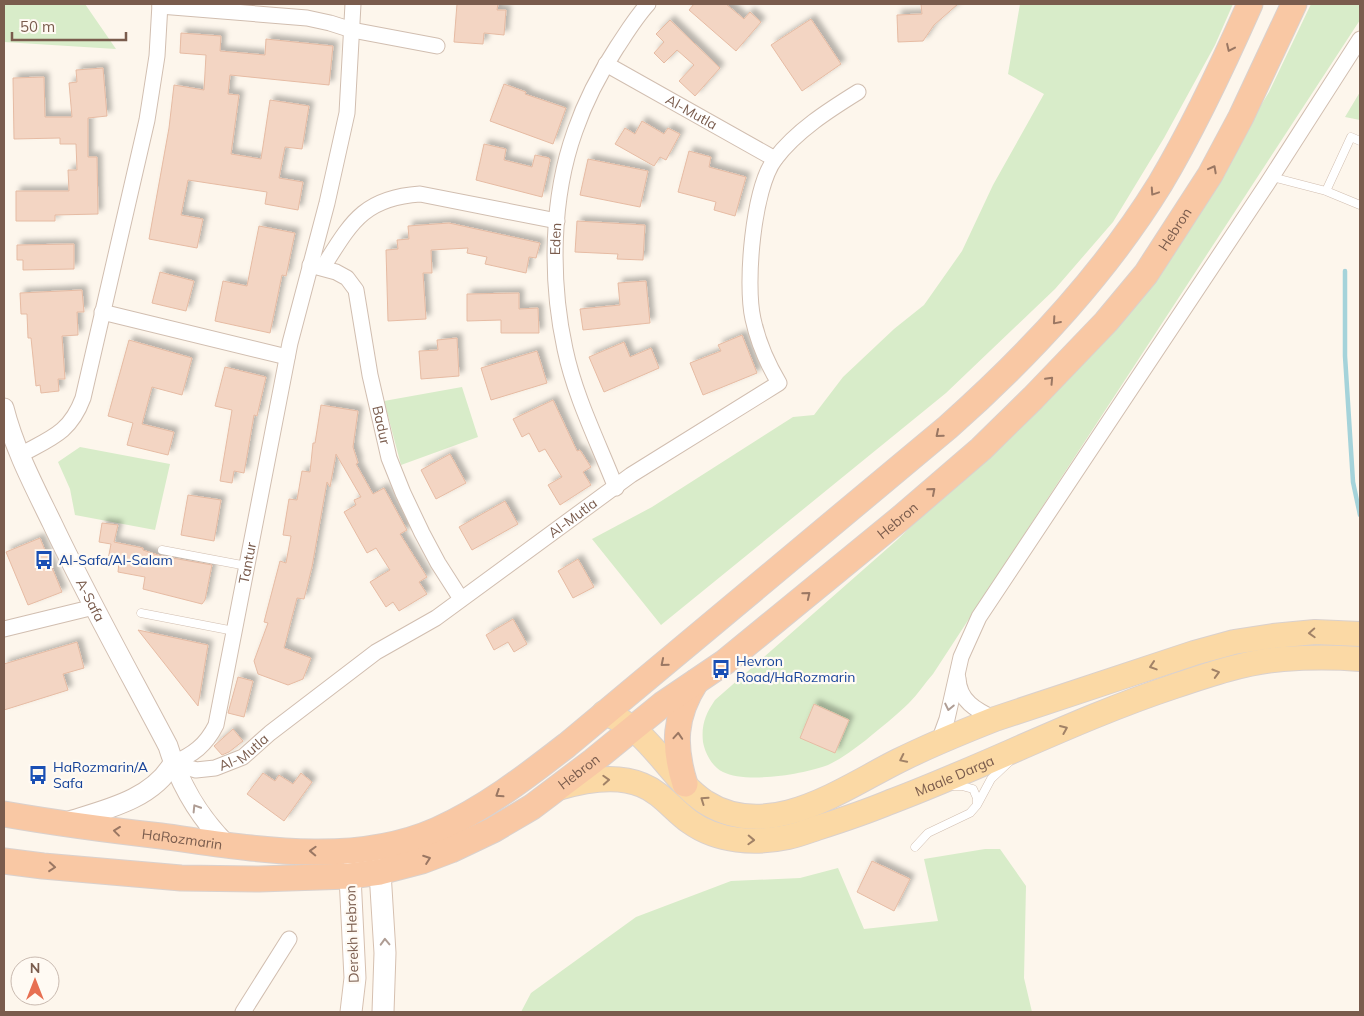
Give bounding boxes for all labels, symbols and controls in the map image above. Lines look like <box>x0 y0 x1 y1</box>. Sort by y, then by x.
scale bar <box>12 10 126 42</box>
text: 50 m <box>20 17 55 36</box>
one-way arrow <box>1225 43 1236 52</box>
street label: Al-Mutla <box>662 90 720 134</box>
one-way arrow <box>1207 165 1217 174</box>
one-way arrow <box>1151 186 1160 196</box>
street label: Hebron <box>1154 204 1196 254</box>
street label: Eden <box>546 222 565 255</box>
one-way arrow <box>1052 315 1061 324</box>
one-way arrow <box>1044 376 1053 385</box>
street label: Badur <box>368 404 395 447</box>
one-way arrow <box>936 428 945 437</box>
one-way arrow <box>926 488 935 497</box>
street label: Al-Mutla <box>544 494 601 542</box>
street label: Hebron <box>873 498 922 543</box>
street label: Tantur <box>235 540 260 585</box>
bus stop icon: Al-Safa/Al-Salam <box>33 549 55 571</box>
place label: Al-Safa/Al-Salam <box>59 551 173 569</box>
street label: A-Safa <box>72 576 109 625</box>
one-way arrow <box>801 592 810 600</box>
one-way arrow <box>1307 627 1315 638</box>
place label: Hevron Road/HaRozmarin <box>736 652 855 686</box>
one-way arrow <box>661 657 670 665</box>
bus stop icon: Hevron Road/HaRozmarin <box>710 658 732 680</box>
one-way arrow <box>1150 660 1158 670</box>
one-way arrow <box>1212 668 1221 679</box>
one-way arrow <box>944 702 955 711</box>
one-way arrow <box>1059 725 1068 736</box>
street label: Al-Mutla <box>216 730 272 775</box>
one-way arrow <box>672 732 683 740</box>
street label: Hebron <box>554 750 603 793</box>
street label: Maale Darga <box>912 751 997 800</box>
one-way arrow <box>899 753 908 763</box>
place label: HaRozmarin/A Safa <box>53 758 149 792</box>
bus stop icon: HaRozmarin/A Safa <box>27 764 49 786</box>
one-way arrow <box>602 774 610 785</box>
one-way arrow <box>495 788 505 797</box>
one-way arrow <box>700 797 709 806</box>
one-way arrow <box>192 804 202 813</box>
street label: HaRozmarin <box>141 825 224 853</box>
one-way arrow <box>112 826 121 836</box>
one-way arrow <box>748 835 756 846</box>
one-way arrow <box>309 846 316 856</box>
one-way arrow <box>422 855 430 865</box>
one-way arrow <box>48 861 56 872</box>
street label: Derekh Hebron <box>341 885 363 983</box>
one-way arrow <box>380 938 390 946</box>
north arrow <box>10 956 60 1006</box>
text: N <box>30 959 40 977</box>

